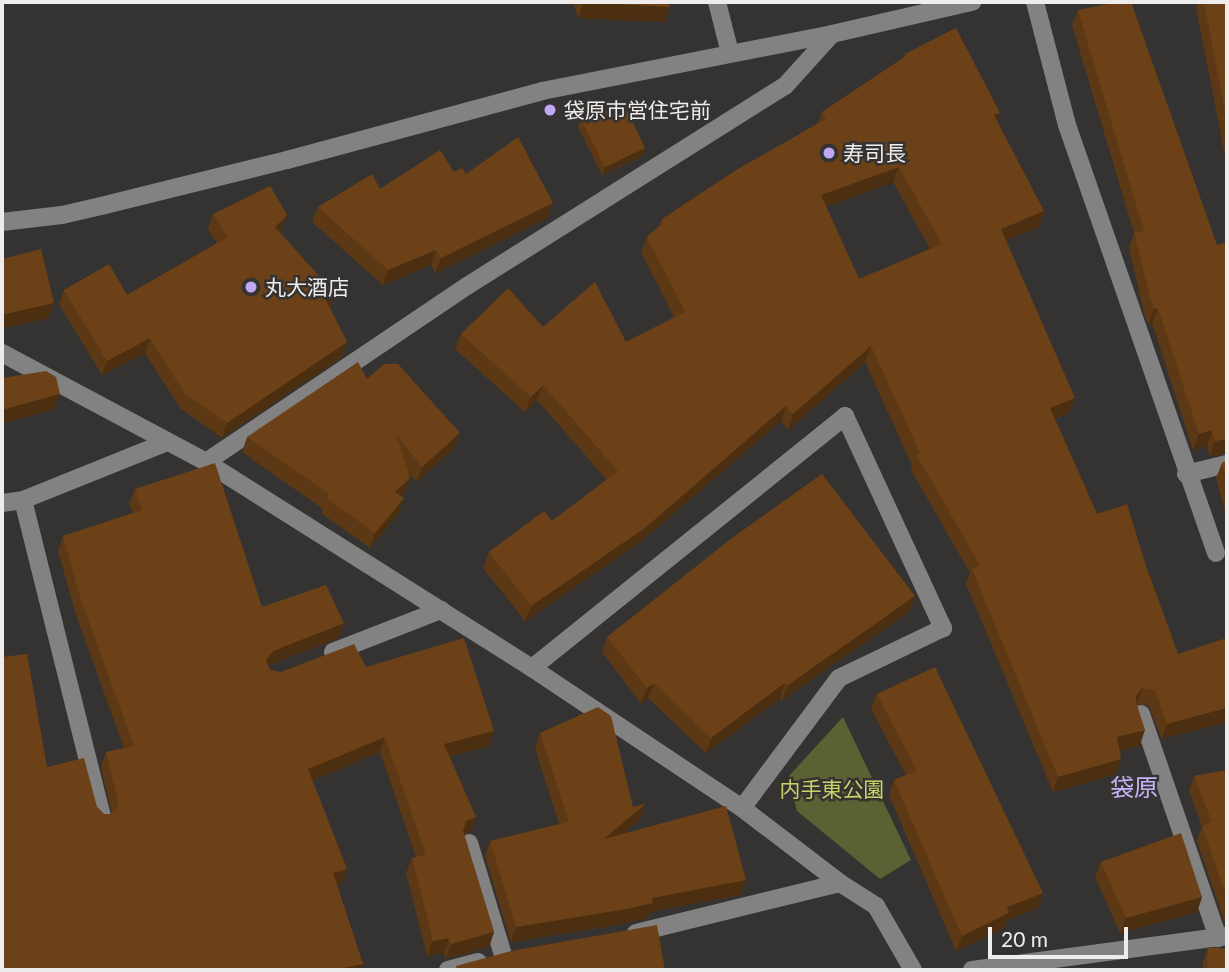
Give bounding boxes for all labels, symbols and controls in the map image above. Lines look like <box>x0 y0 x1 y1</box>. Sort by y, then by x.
place label: 袋原市営住宅前 <box>564 97 711 123</box>
marker: 袋原市営住宅前 <box>542 102 558 118</box>
place label: 寿司長 <box>843 140 906 166</box>
marker: 寿司長 <box>821 145 837 161</box>
place label: 丸大酒店 <box>265 274 349 300</box>
marker: 丸大酒店 <box>243 279 259 295</box>
district label: 袋原 <box>1110 773 1158 801</box>
park label: 内手東公園 <box>780 776 884 802</box>
scale bar <box>991 912 1131 956</box>
text: 20 m <box>1001 926 1048 951</box>

